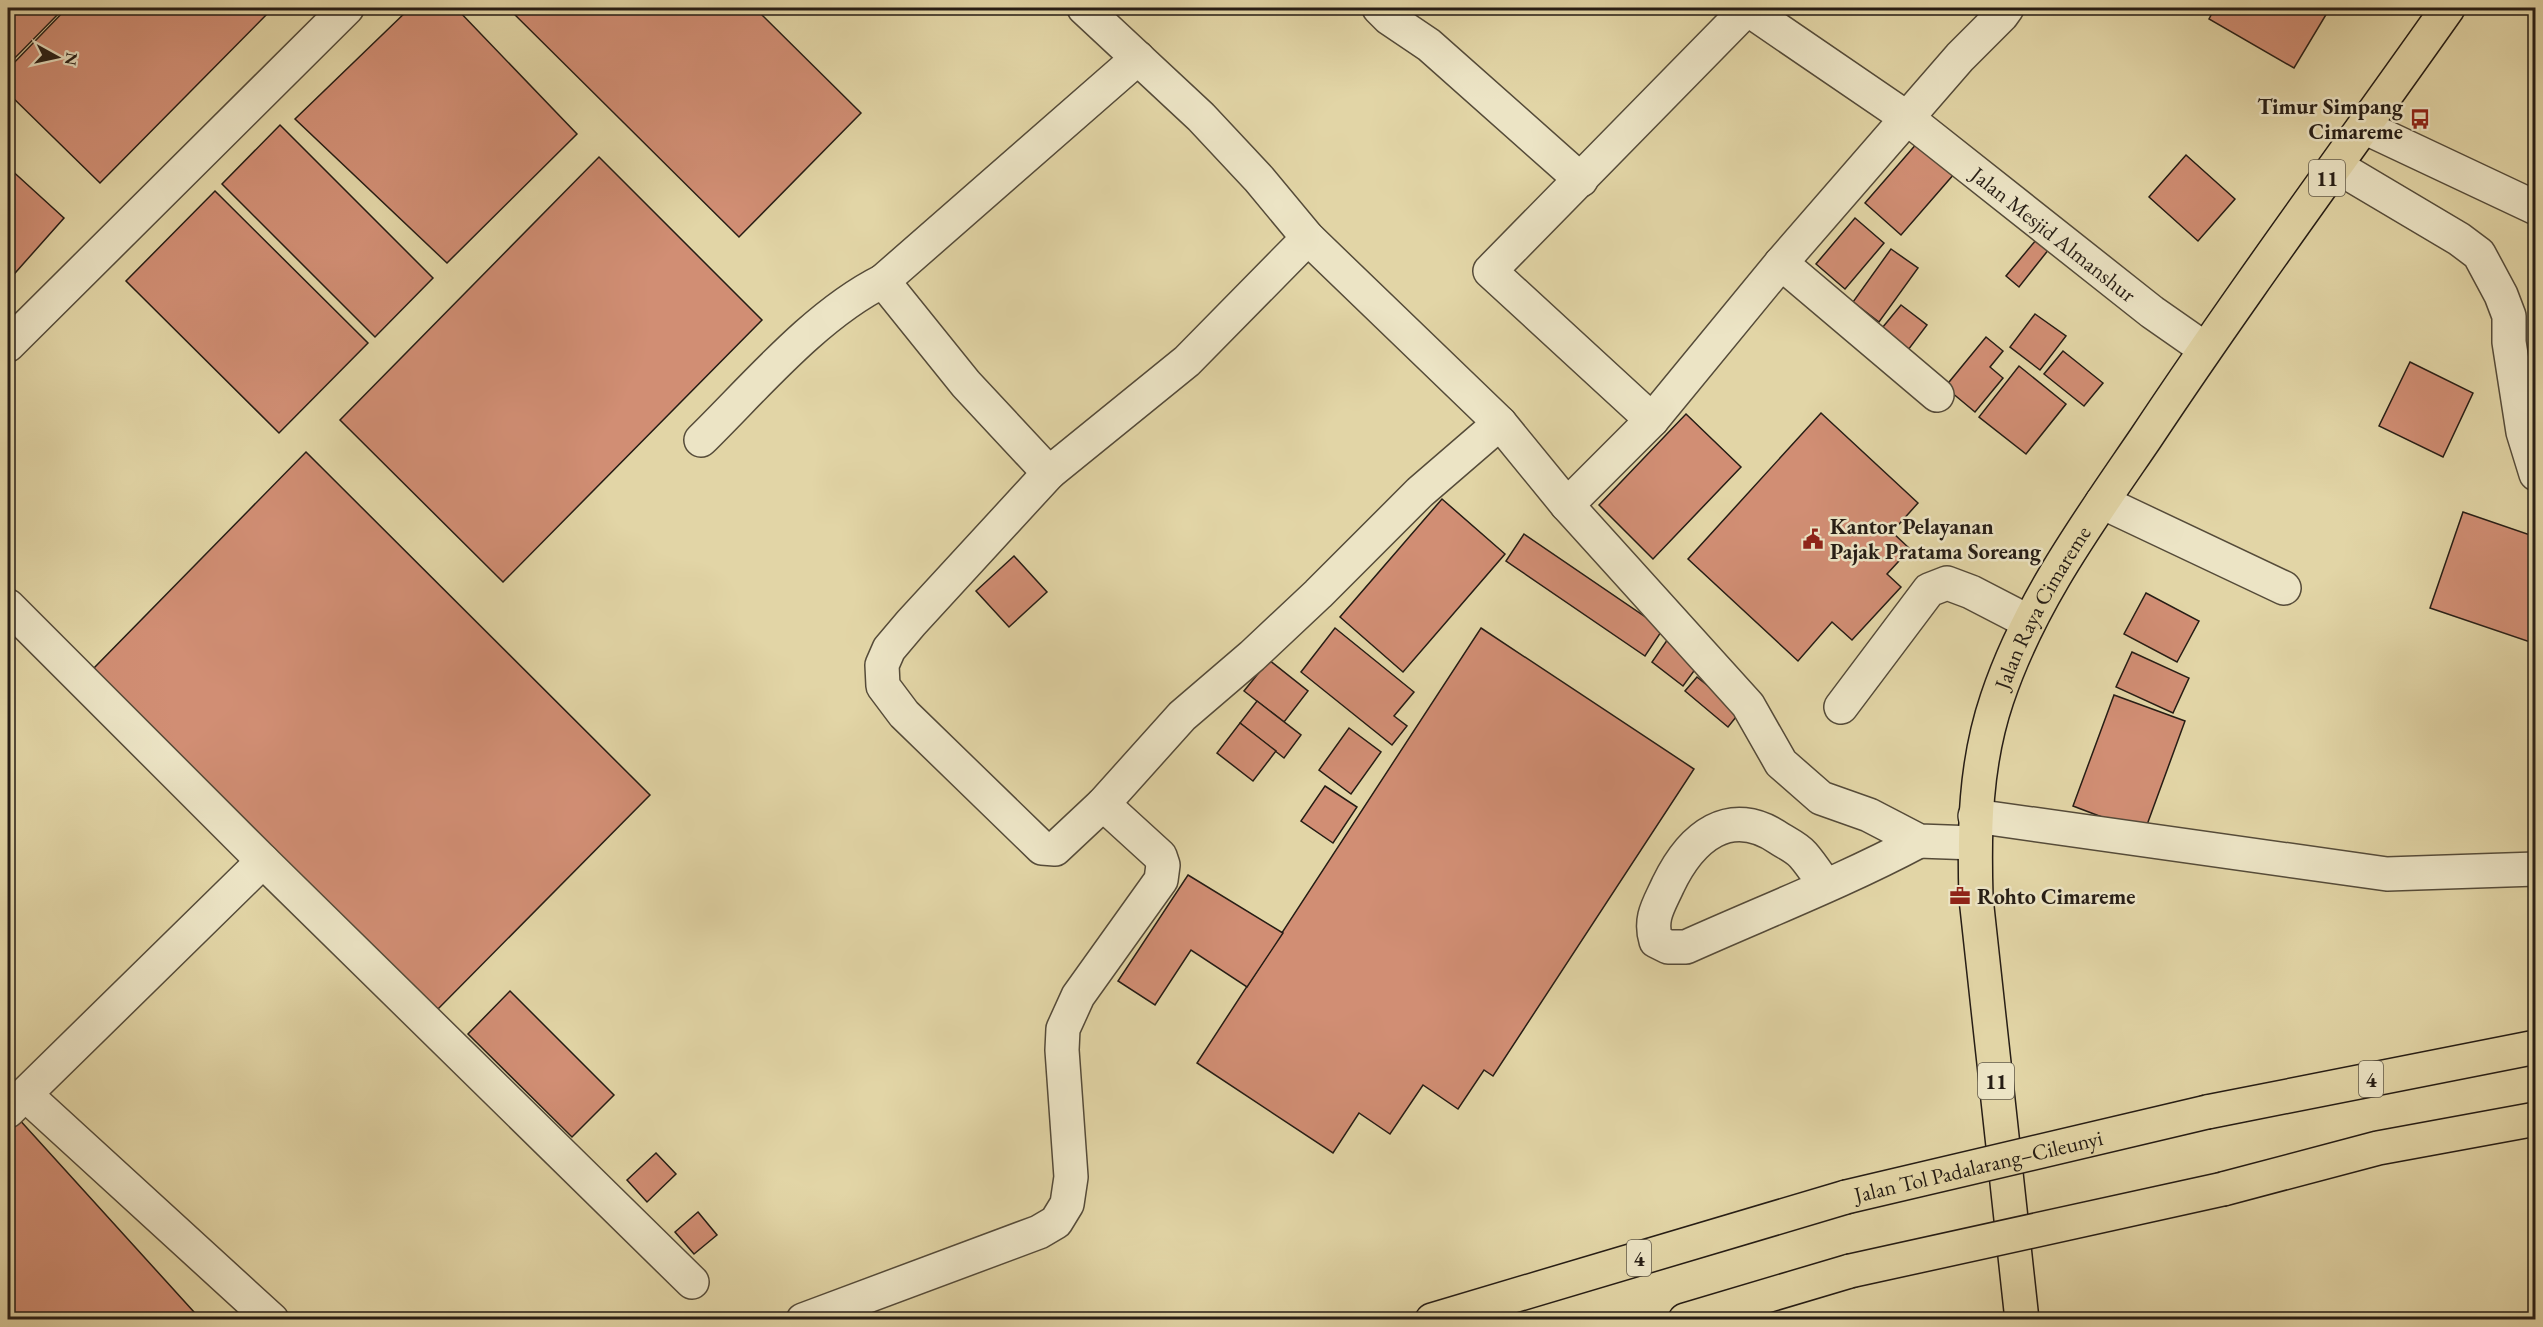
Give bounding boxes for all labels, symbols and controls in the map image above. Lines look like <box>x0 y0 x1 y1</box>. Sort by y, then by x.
north arrow <box>27 27 87 87</box>
text: N <box>60 51 83 67</box>
place label: Timur Simpang Cimareme <box>2257 92 2404 146</box>
bus stop icon: Timur Simpang Cimareme <box>2408 107 2432 131</box>
street label: Jalan Mesjid Almanshur <box>1964 159 2143 309</box>
road number: 11 <box>2309 160 2345 196</box>
place label: Kantor Pelayanan Pajak Pratama Soreang <box>1830 512 2042 566</box>
street label: Jalan Raya Cimareme <box>1986 519 2097 695</box>
public building icon: Kantor Pelayanan Pajak Pratama Soreang <box>1801 527 1825 551</box>
place label: Rohto Cimareme <box>1977 882 2135 911</box>
office icon: Rohto Cimareme <box>1948 884 1972 908</box>
road number: 4 <box>2359 1061 2383 1097</box>
road number: 11 <box>1978 1063 2014 1099</box>
street label: Jalan Tol Padalarang–Cileunyi <box>1849 1123 2106 1210</box>
road number: 4 <box>1627 1240 1651 1276</box>

